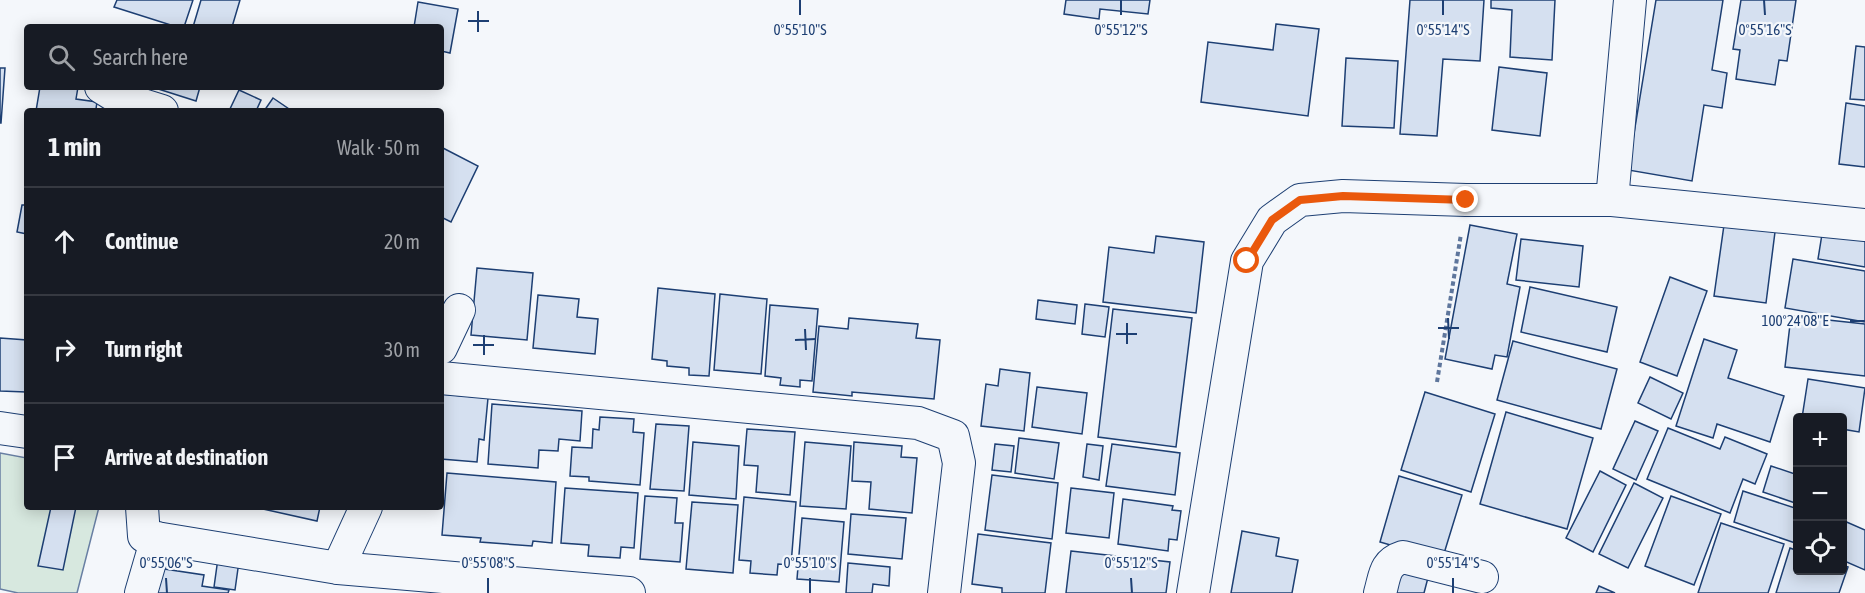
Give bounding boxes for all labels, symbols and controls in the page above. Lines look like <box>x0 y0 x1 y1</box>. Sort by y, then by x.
text: 0°55'10"S <box>773 21 827 38</box>
text: 0°55'12"S <box>1094 21 1148 38</box>
text: 0°55'14"S <box>1416 21 1470 38</box>
text: 0°55'16"S <box>1738 21 1792 38</box>
search box <box>24 24 444 90</box>
icon: search <box>45 41 78 74</box>
text: Search here <box>93 44 188 70</box>
text: 1 min <box>48 132 101 162</box>
text: Walk · 50 m <box>337 136 420 159</box>
route end <box>1452 186 1478 212</box>
icon: ahead <box>48 225 81 258</box>
text: Continue <box>105 228 179 254</box>
text: 20 m <box>384 230 420 253</box>
route start <box>1233 247 1259 273</box>
text: 100°24'08"E <box>1761 312 1829 329</box>
icon: right <box>48 333 81 366</box>
text: Turn right <box>105 336 182 362</box>
text: 30 m <box>384 338 420 361</box>
map controls <box>1793 413 1847 575</box>
button: + <box>1793 413 1847 467</box>
icon: arrive <box>48 441 81 474</box>
text: Arrive at destination <box>105 444 268 470</box>
button: − <box>1793 467 1847 521</box>
button: locate <box>1793 521 1847 575</box>
text: 0°55'06"S <box>139 554 193 571</box>
text: 0°55'08"S <box>461 554 515 571</box>
text: 0°55'10"S <box>783 554 837 571</box>
text: 0°55'12"S <box>1104 554 1158 571</box>
text: 0°55'14"S <box>1426 554 1480 571</box>

